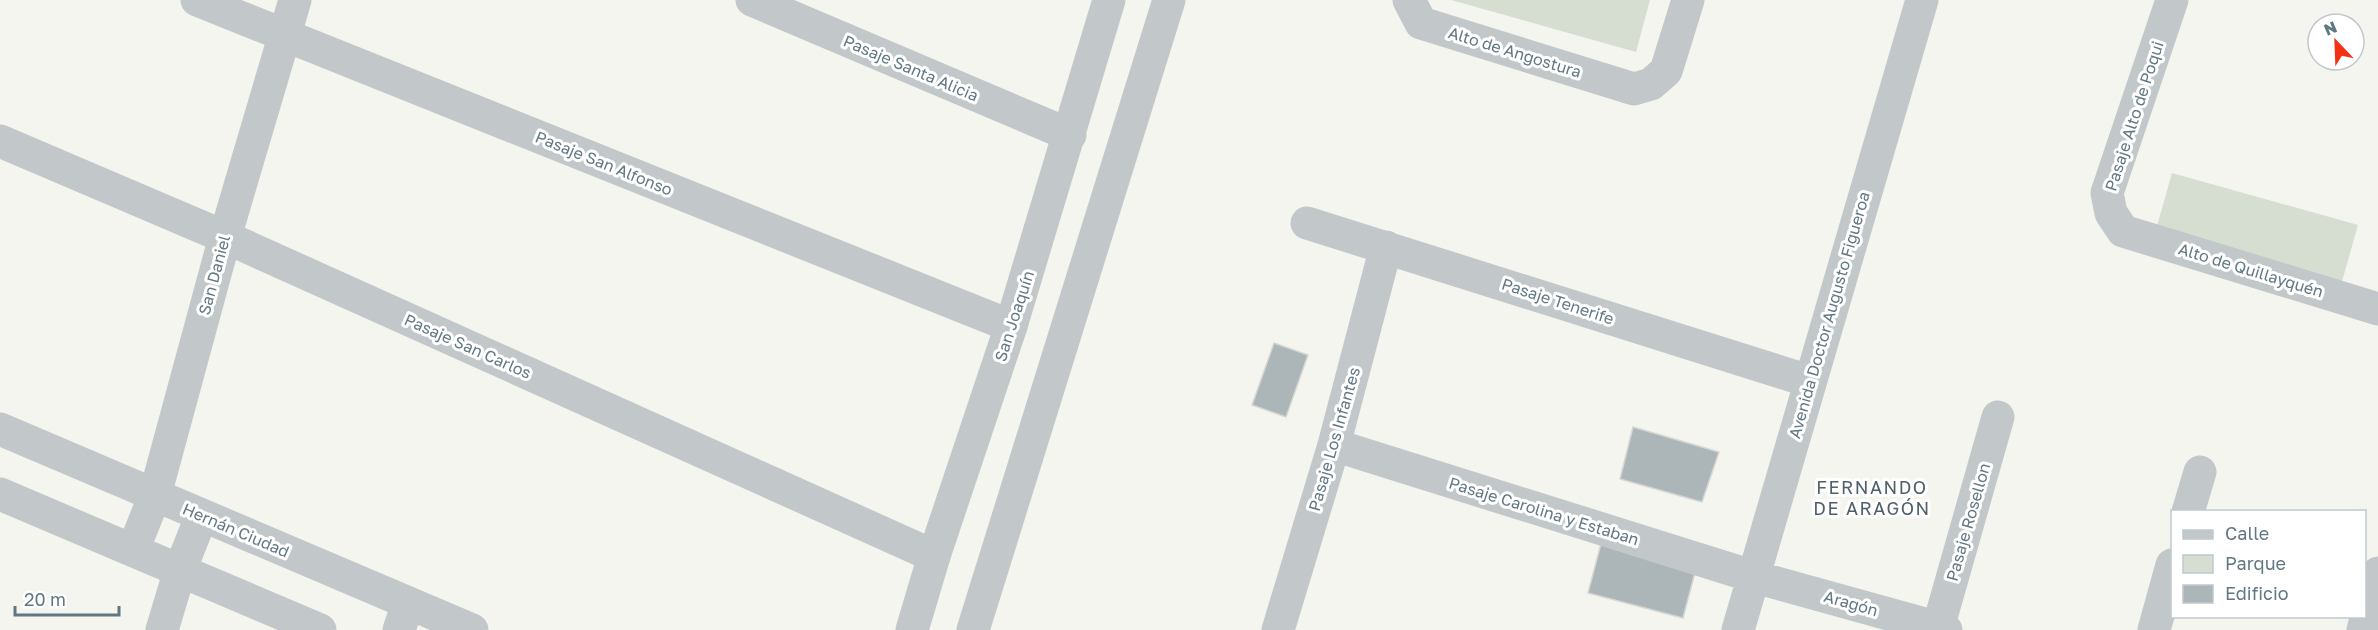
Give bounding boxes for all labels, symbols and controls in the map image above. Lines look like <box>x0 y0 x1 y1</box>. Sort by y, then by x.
north arrow <box>2306 12 2366 72</box>
text: N <box>2321 17 2340 40</box>
street label: Alto de Angostura <box>1446 22 1584 82</box>
street label: Pasaje Santa Alicia <box>840 31 982 105</box>
street label: Pasaje Alto de Poqui <box>2100 38 2168 194</box>
street label: Pasaje San Alfonso <box>533 126 675 200</box>
street label: Avenida Doctor Augusto Figueroa <box>1784 189 1874 441</box>
street label: San Daniel <box>194 233 234 317</box>
street label: Alto de Quillayquén <box>2176 238 2326 302</box>
street label: San Joaquín <box>990 268 1038 364</box>
street label: Pasaje Tenerife <box>1499 273 1617 329</box>
street label: Pasaje San Carlos <box>401 309 535 383</box>
street label: Pasaje Los Infantes <box>1304 365 1364 513</box>
street label: Pasaje Rosellon <box>1942 461 1994 583</box>
street label: Pasaje Carolina y Estaban <box>1447 473 1641 549</box>
district label: FERNANDO DE ARAGÓN <box>1813 476 1931 519</box>
street label: Hernán Ciudad <box>180 499 292 561</box>
legend <box>2171 510 2366 618</box>
text: Calle <box>2225 522 2269 544</box>
text: Parque <box>2225 552 2286 574</box>
scale bar <box>15 579 118 617</box>
text: Edificio <box>2225 582 2289 604</box>
street label: Aragón <box>1822 586 1880 620</box>
text: 20 m <box>24 588 66 610</box>

